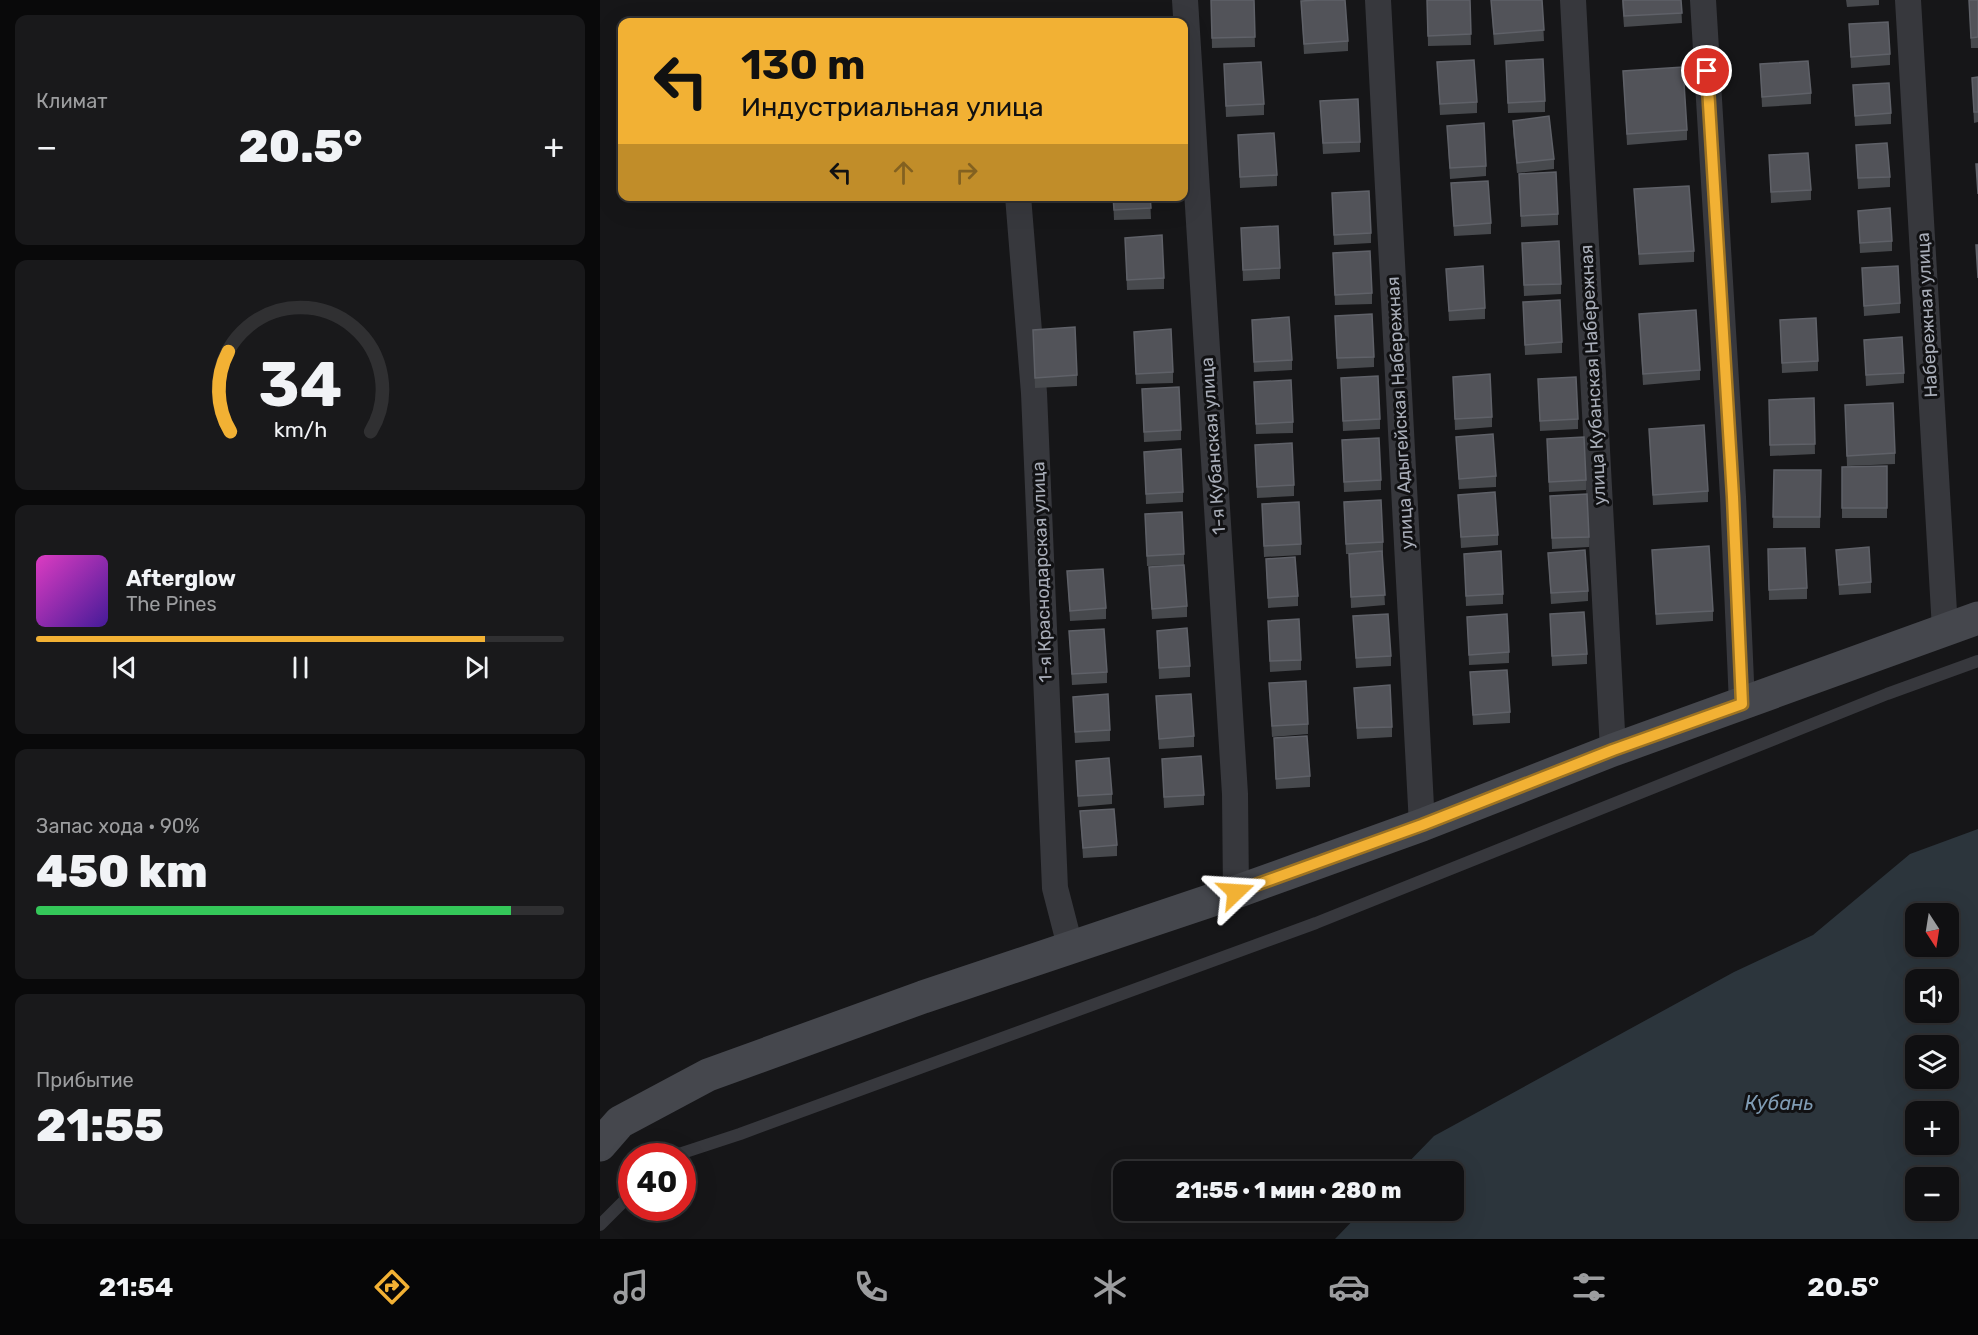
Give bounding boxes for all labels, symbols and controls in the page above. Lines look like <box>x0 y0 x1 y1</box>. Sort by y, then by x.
text: 130 m <box>741 40 866 90</box>
icon: left <box>642 42 720 120</box>
pin <box>1681 45 1732 96</box>
icon: arrive <box>1690 54 1723 87</box>
text: Климат <box>36 89 108 113</box>
text: Индустриальная улица <box>741 91 1044 123</box>
text: 20.5° <box>238 120 363 173</box>
text: − <box>36 127 57 166</box>
text: + <box>543 127 564 166</box>
icon: left <box>824 156 857 189</box>
icon: ahead <box>887 156 920 189</box>
icon: right <box>950 156 983 189</box>
street label: Набережная улица <box>1912 232 1942 398</box>
street label: улица Кубанская Набережная <box>1575 244 1611 506</box>
street label: улица Адыгейская Набережная <box>1382 276 1418 550</box>
text: 34 <box>258 348 342 422</box>
street label: 1-я Кубанская улица <box>1196 356 1230 536</box>
text: km/h <box>273 417 327 442</box>
street label: 1-я Краснодарская улица <box>1027 461 1057 683</box>
text: Afterglow <box>126 565 236 592</box>
text: The Pines <box>126 592 217 616</box>
icon: previous <box>108 651 141 684</box>
icon: pause <box>284 651 317 684</box>
icon: next <box>460 651 493 684</box>
text: Запас хода · 90% <box>36 814 200 838</box>
text: 450 km <box>36 845 208 898</box>
position arrow <box>1204 860 1268 924</box>
north arrow <box>1905 903 1959 957</box>
map controls <box>1905 903 1959 1221</box>
button: sound <box>1905 969 1959 1023</box>
button: layers <box>1905 1035 1959 1089</box>
text: Прибытие <box>36 1068 134 1092</box>
water label: Кубань <box>1745 1091 1813 1115</box>
text: 21:55 <box>36 1099 164 1152</box>
button: + <box>1905 1101 1959 1155</box>
speed limit sign: 40 <box>618 1143 696 1221</box>
button: − <box>1905 1167 1959 1221</box>
text: 21:55 · 1 мин · 280 m <box>1175 1177 1402 1204</box>
icon: directions <box>371 1266 413 1308</box>
icon: music <box>610 1266 652 1308</box>
icon: phone <box>850 1266 892 1308</box>
icon: climate <box>1089 1266 1131 1308</box>
icon: car <box>1328 1266 1370 1308</box>
icon: filters <box>1568 1266 1610 1308</box>
text: 21:54 <box>99 1271 173 1303</box>
text: 20.5° <box>1807 1271 1879 1303</box>

